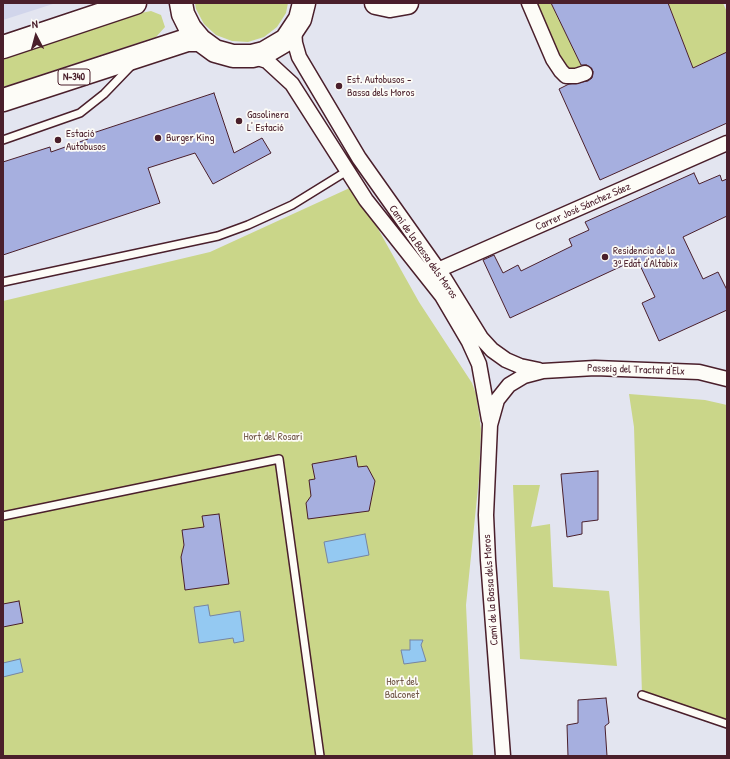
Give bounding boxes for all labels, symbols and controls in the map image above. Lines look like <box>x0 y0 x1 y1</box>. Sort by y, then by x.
north arrow <box>16 16 56 56</box>
text: N <box>31 17 38 31</box>
road number: N-340 <box>58 69 90 85</box>
place label: Est. Autobusos - Bassa dels Moros <box>347 73 414 99</box>
marker: Est. Autobusos - Bassa dels Moros <box>334 81 344 91</box>
place label: Gasolinera L' Estació <box>247 108 289 134</box>
marker: Gasolinera L' Estació <box>234 116 244 126</box>
place label: Estació Autobusos <box>66 127 106 153</box>
place label: Burger King <box>166 131 214 145</box>
marker: Burger King <box>153 133 163 143</box>
marker: Estació Autobusos <box>53 135 63 145</box>
street label: Carrer José Sánchez Sáez <box>533 180 633 234</box>
street label: Camí de la Bassa dels Moros <box>386 203 460 301</box>
place label: Residencia de la 3ª Edat d'Altabix <box>613 244 678 270</box>
marker: Residencia de la 3ª Edat d'Altabix <box>600 252 610 262</box>
street label: Passeig del Tractat d'Elx <box>587 362 685 378</box>
park label: Hort del Rosari <box>244 430 302 444</box>
street label: Camí de la Bassa dels Moros <box>481 534 501 646</box>
park label: Hort del Balconet <box>385 675 419 701</box>

